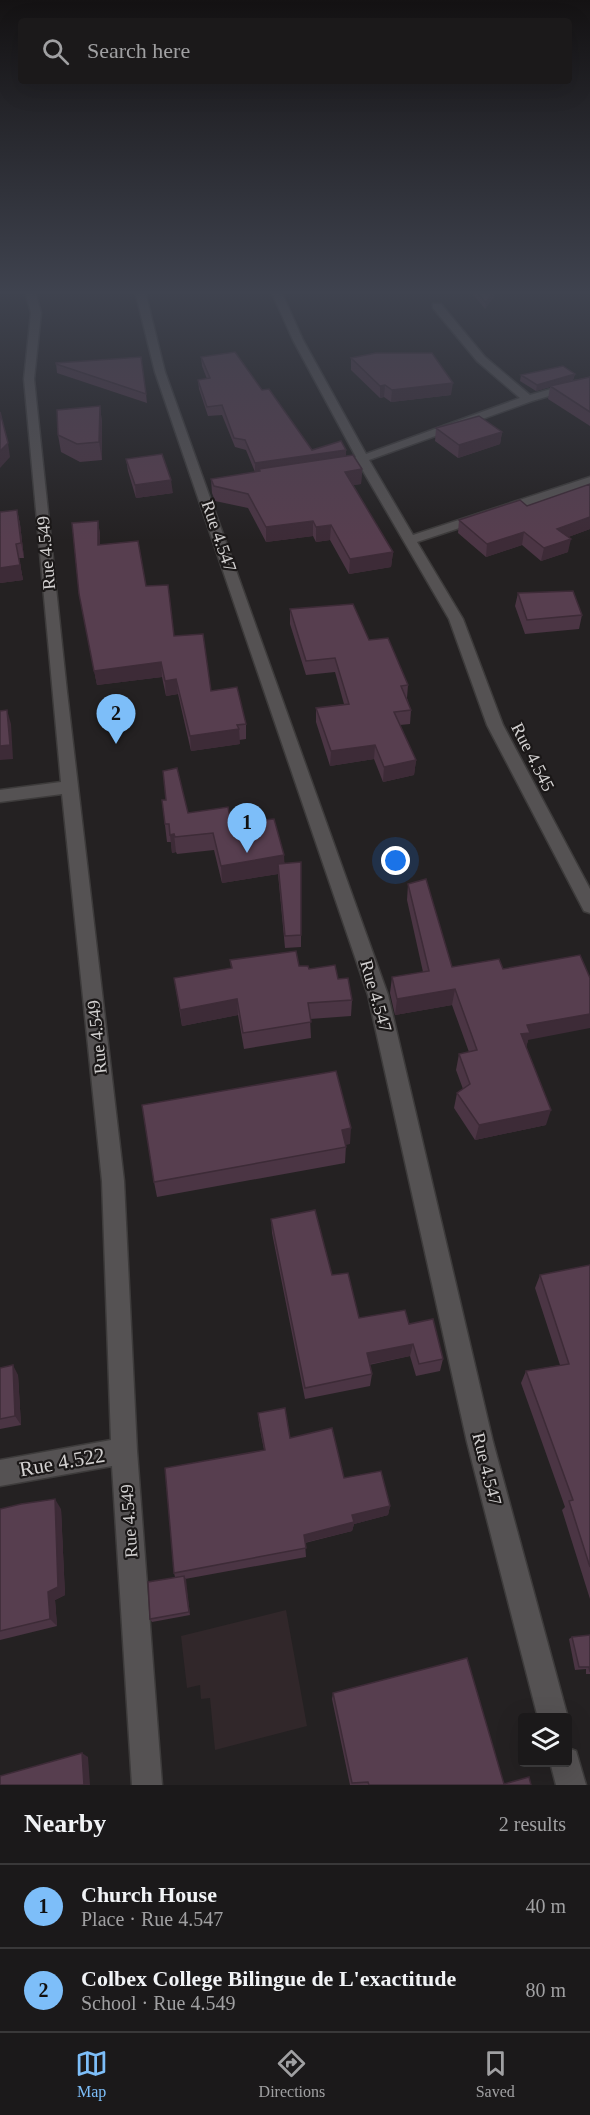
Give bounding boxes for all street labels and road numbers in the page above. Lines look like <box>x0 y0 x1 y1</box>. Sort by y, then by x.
street label: Rue 4.547 <box>197 498 241 574</box>
street label: Rue 4.549 <box>33 515 59 591</box>
street label: Rue 4.545 <box>507 719 559 795</box>
street label: Rue 4.547 <box>356 958 396 1034</box>
street label: Rue 4.549 <box>83 999 111 1075</box>
street label: Rue 4.547 <box>468 1431 506 1507</box>
street label: Rue 4.522 <box>17 1443 107 1481</box>
street label: Rue 4.549 <box>116 1483 142 1559</box>

